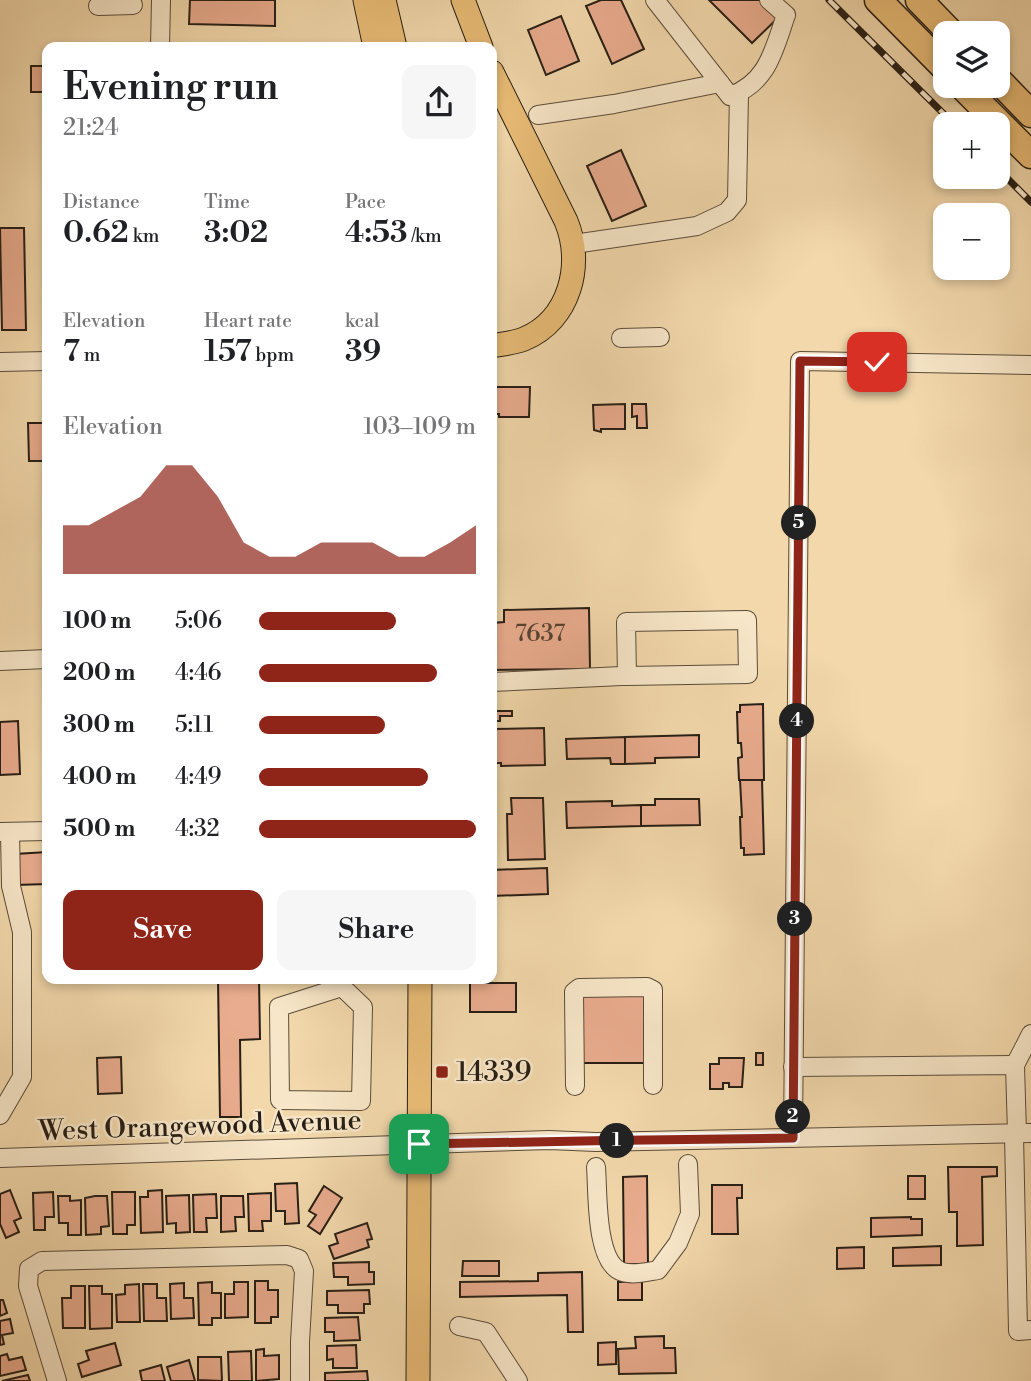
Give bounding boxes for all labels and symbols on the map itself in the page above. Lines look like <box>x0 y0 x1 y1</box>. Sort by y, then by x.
pin <box>847 332 907 392</box>
pin: 5 <box>782 505 816 540</box>
house number: 7637 <box>515 619 565 649</box>
pin: 4 <box>780 704 814 738</box>
pin: 3 <box>778 902 812 936</box>
place label: 14339 <box>456 1055 532 1090</box>
marker: 14339 <box>434 1064 450 1080</box>
pin: 2 <box>776 1100 810 1134</box>
street label: West Orangewood Avenue <box>37 1103 362 1149</box>
pin <box>389 1114 449 1174</box>
pin: 1 <box>600 1124 634 1158</box>

